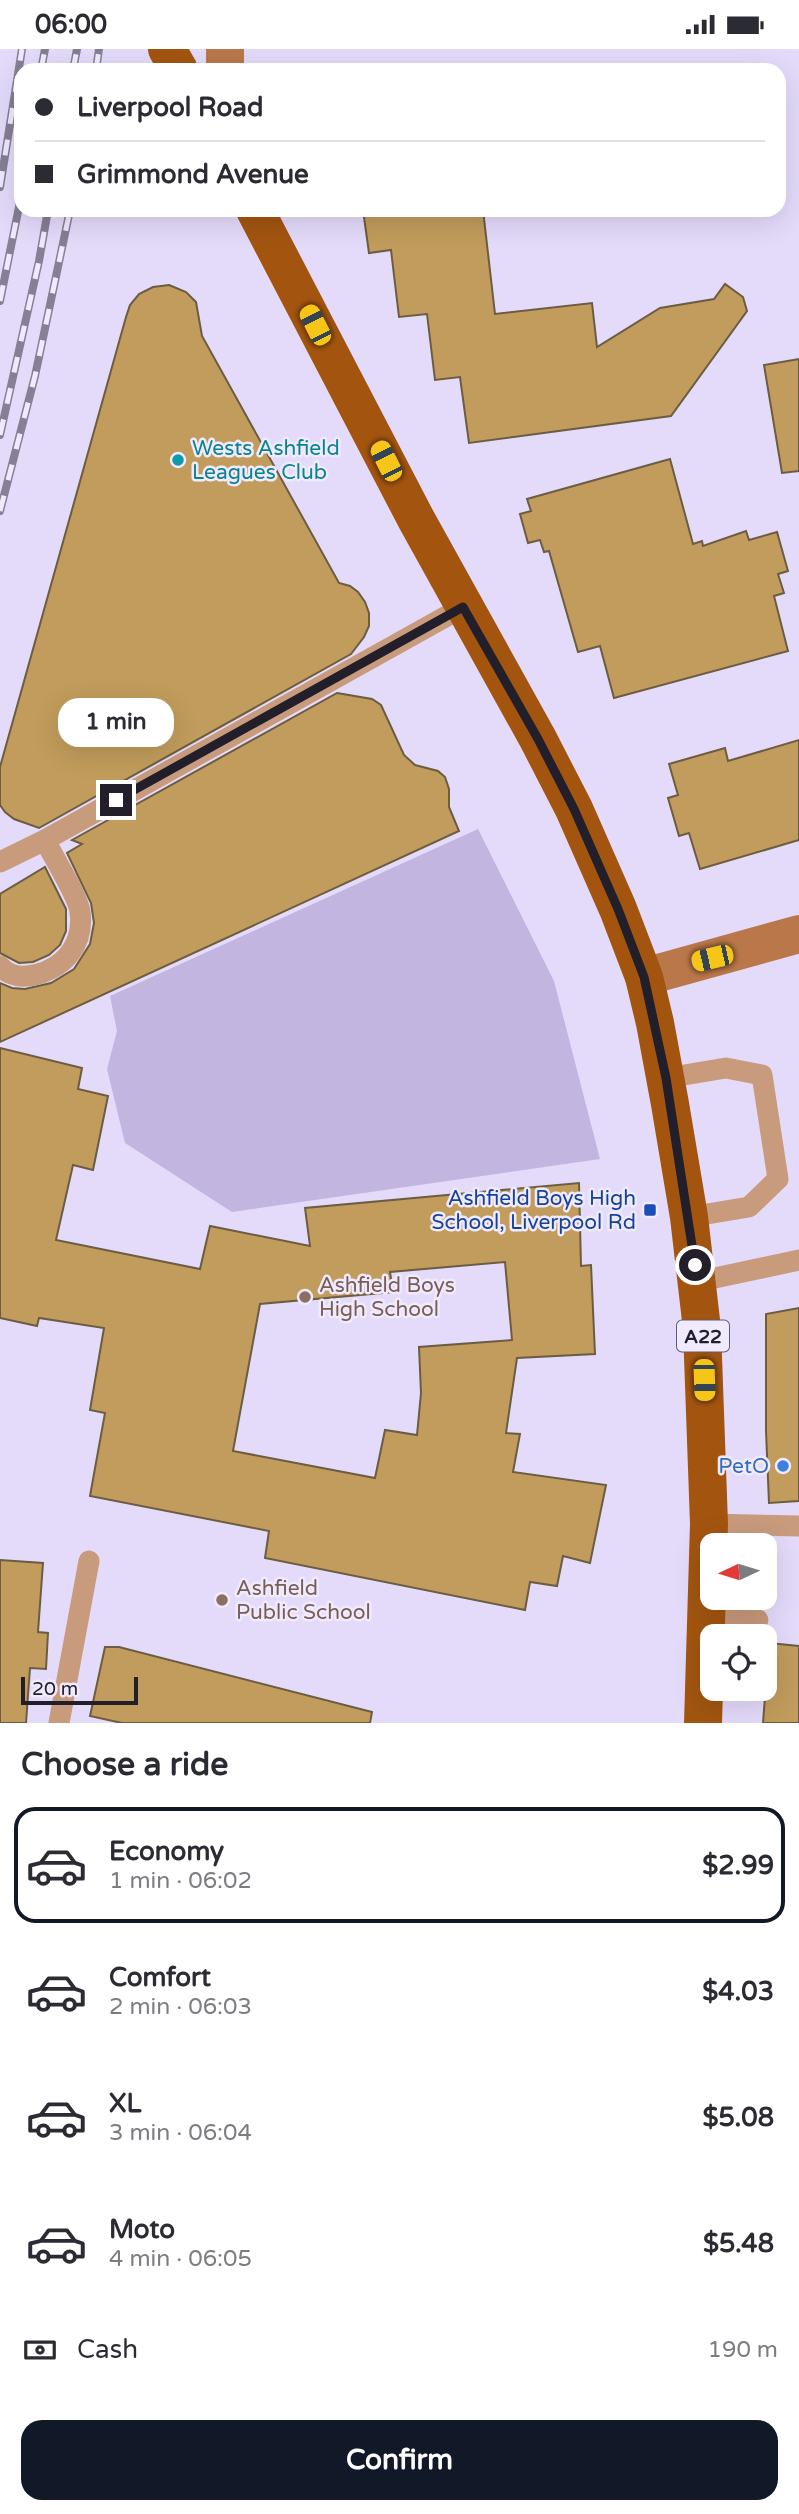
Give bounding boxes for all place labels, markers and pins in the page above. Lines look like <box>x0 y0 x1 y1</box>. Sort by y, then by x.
place label: Wests Ashfield Leagues Club <box>192 436 340 485</box>
marker: Wests Ashfield Leagues Club <box>170 452 186 468</box>
place label: Ashfield Boys High School, Liverpool Rd <box>431 1186 636 1235</box>
marker: Ashfield Boys High School, Liverpool Rd <box>642 1202 658 1218</box>
place label: Ashfield Boys High School <box>319 1273 455 1322</box>
marker: Ashfield Boys High School <box>297 1289 313 1305</box>
place label: PetO <box>718 1454 769 1479</box>
marker: PetO <box>775 1458 791 1474</box>
place label: Ashfield Public School <box>236 1576 371 1625</box>
marker: Ashfield Public School <box>214 1592 230 1608</box>

